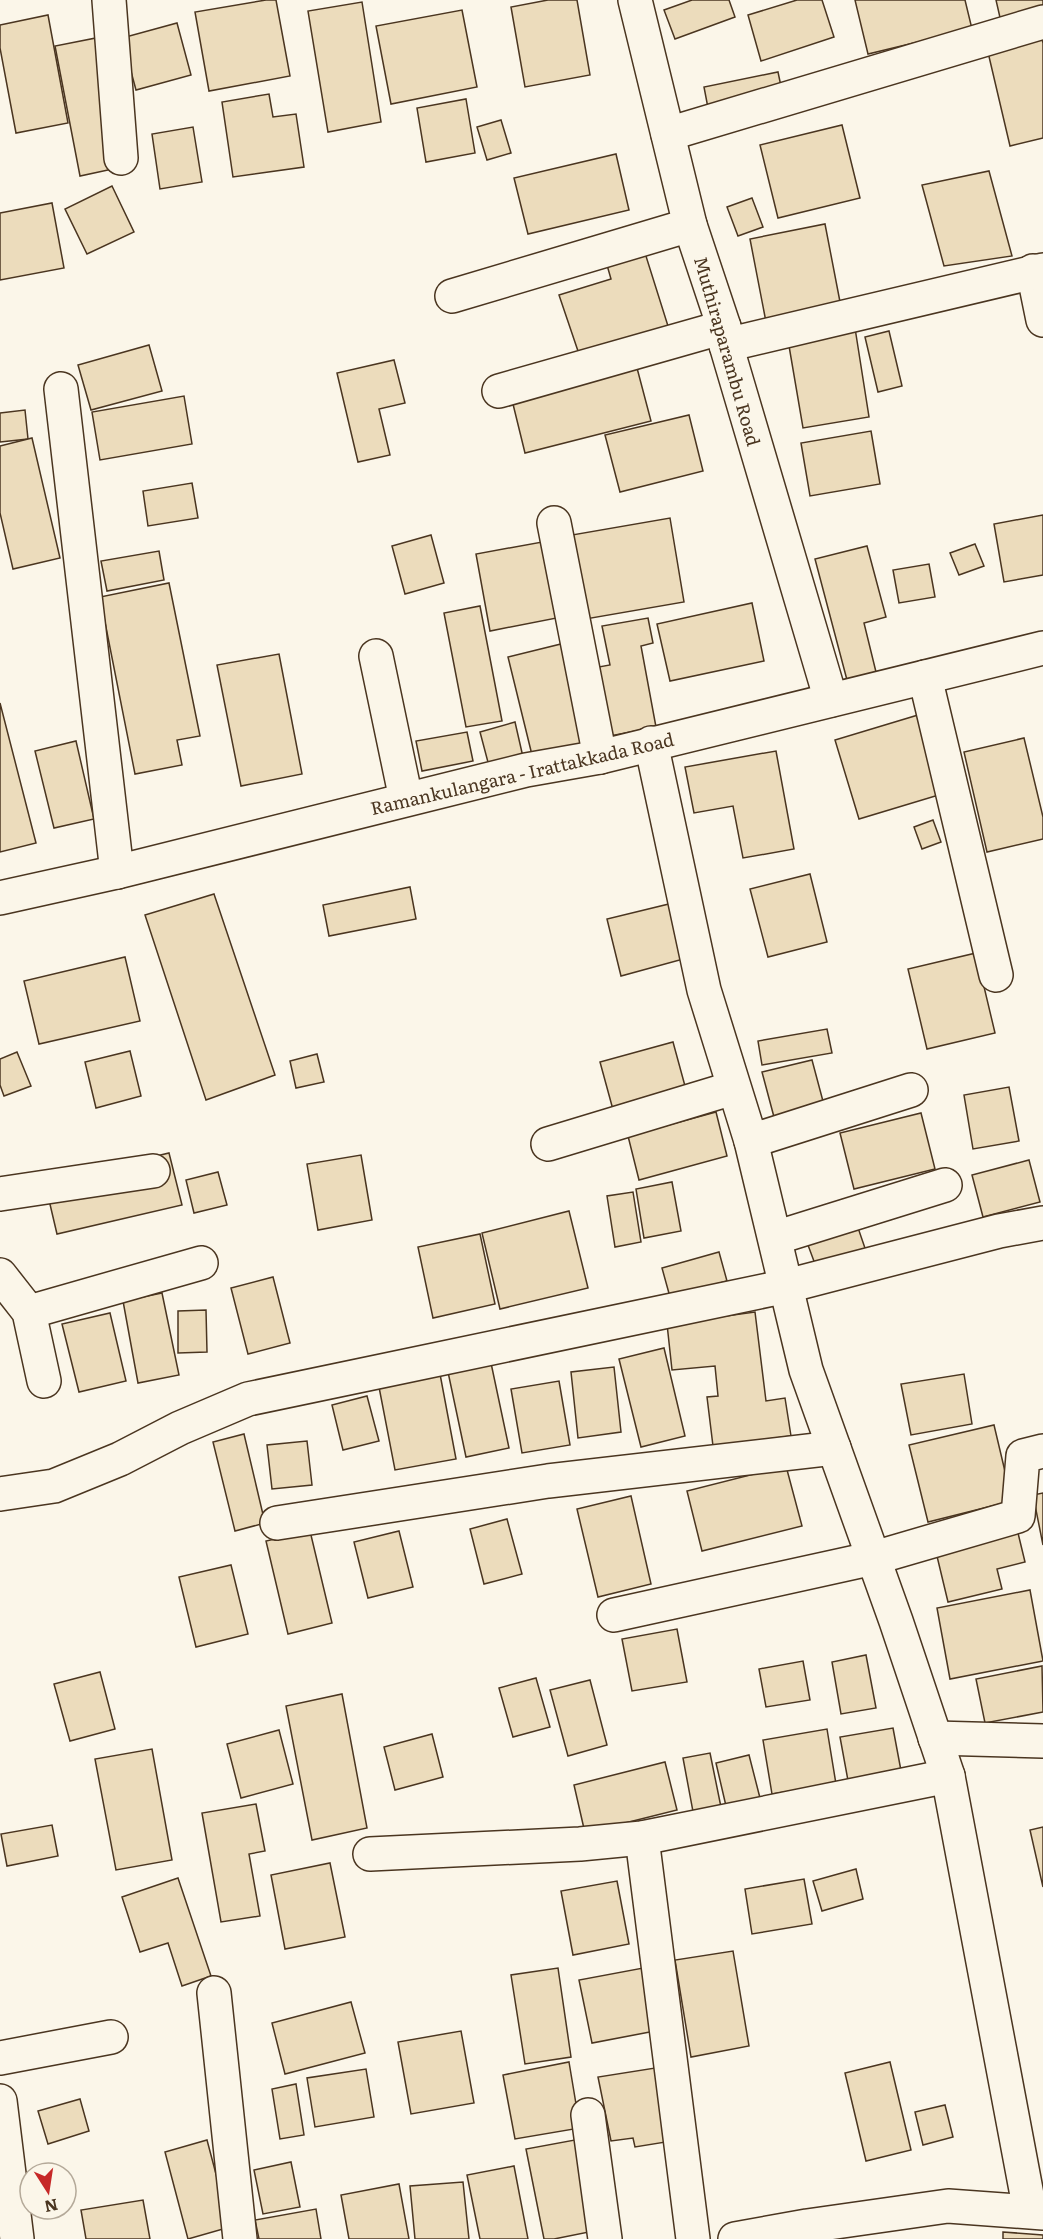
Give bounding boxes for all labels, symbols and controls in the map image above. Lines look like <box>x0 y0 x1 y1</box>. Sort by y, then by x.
street label: Muthiraparambu Road <box>688 253 768 449</box>
street label: Ramankulangara - Irattakkada Road <box>368 725 676 821</box>
north arrow <box>18 2161 78 2221</box>
text: N <box>42 2194 60 2220</box>

